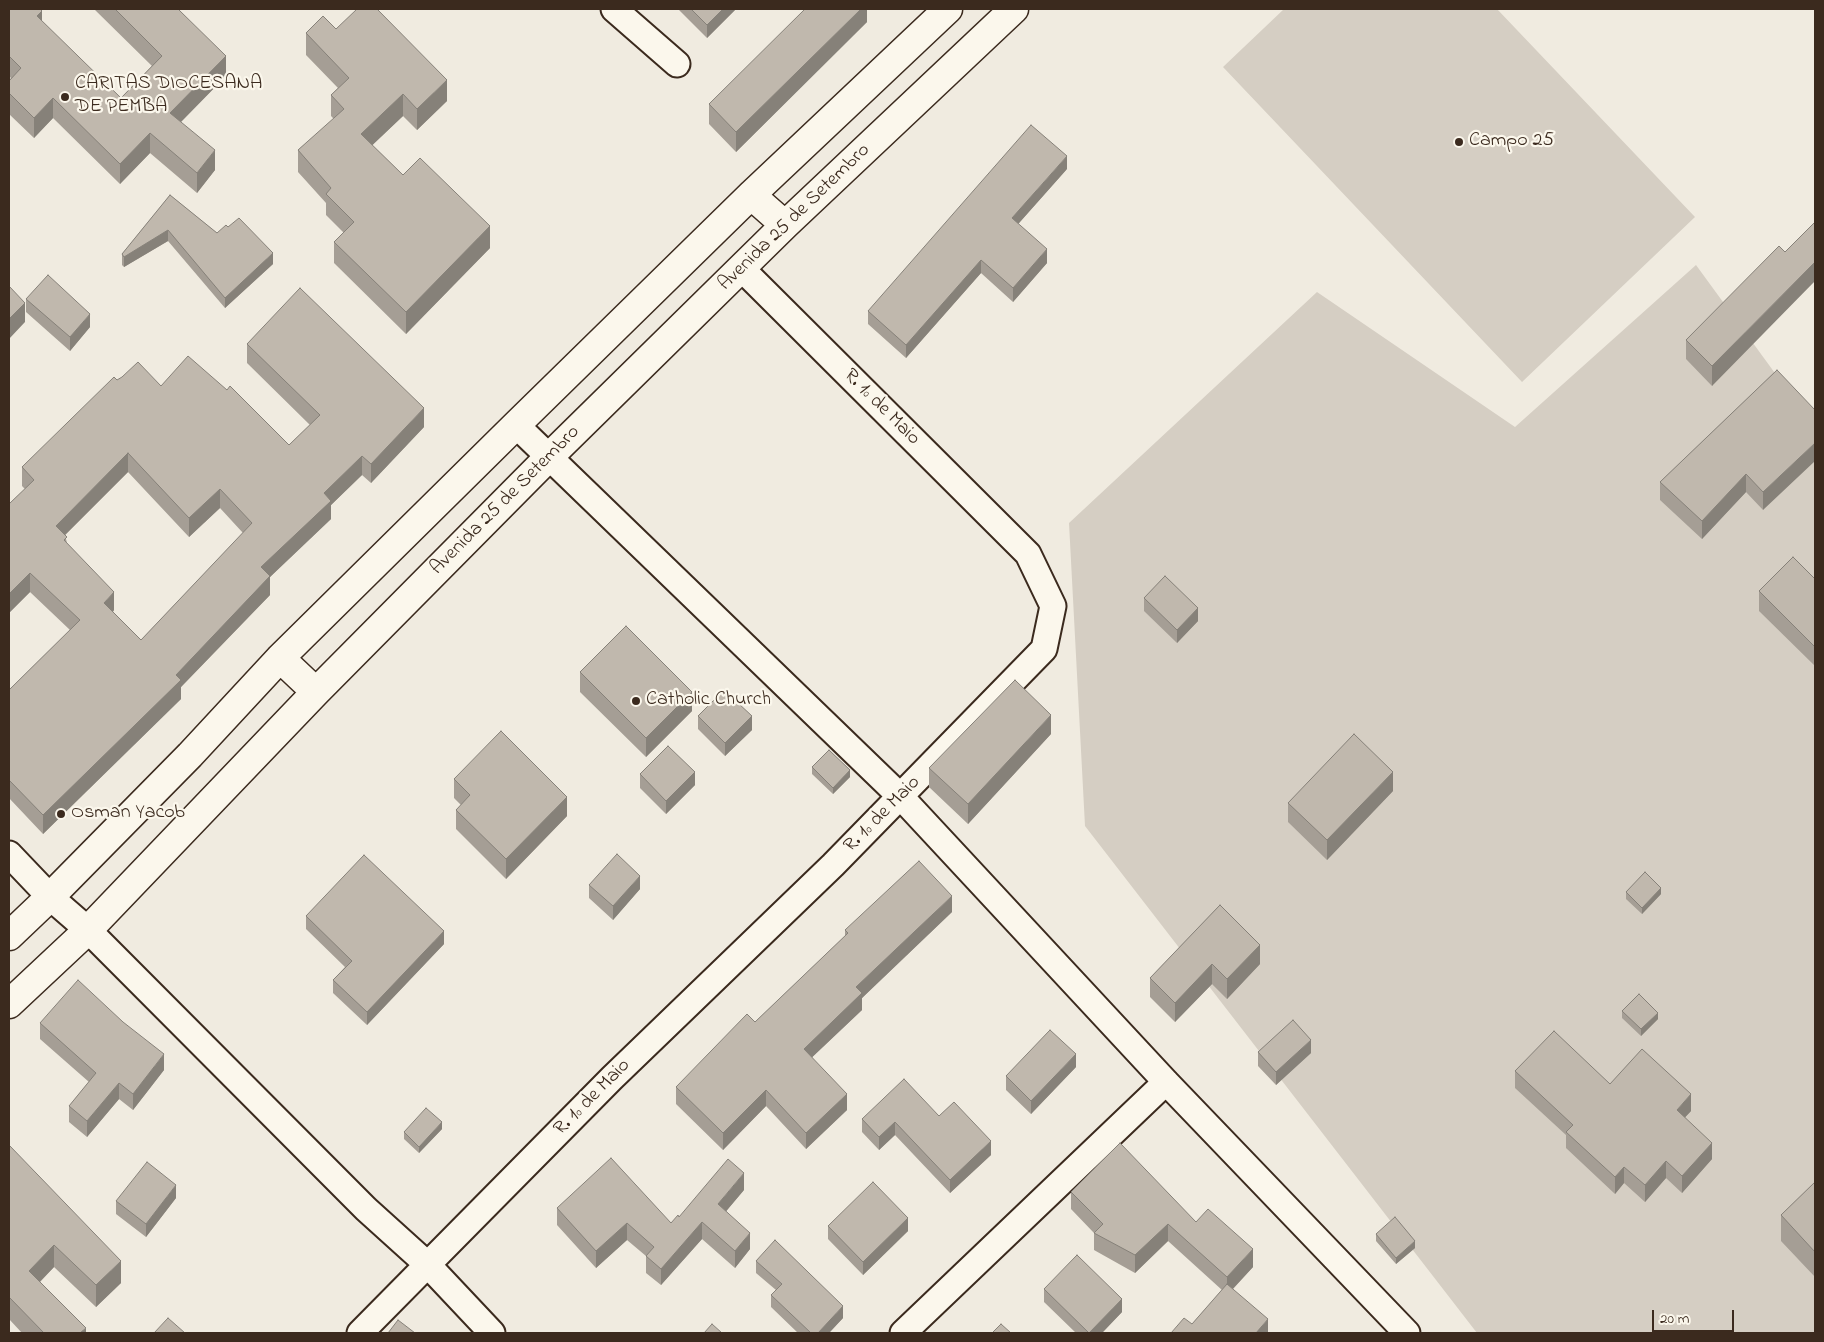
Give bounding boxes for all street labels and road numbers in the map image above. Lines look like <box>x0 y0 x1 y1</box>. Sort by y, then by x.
street label: Avenida 25 de Setembro <box>714 139 876 297</box>
street label: R. 1º de Maio <box>838 365 924 451</box>
street label: Avenida 25 de Setembro <box>426 421 586 581</box>
street label: R. 1º de Maio <box>840 772 926 858</box>
street label: R. 1º de Maio <box>550 1055 636 1141</box>

